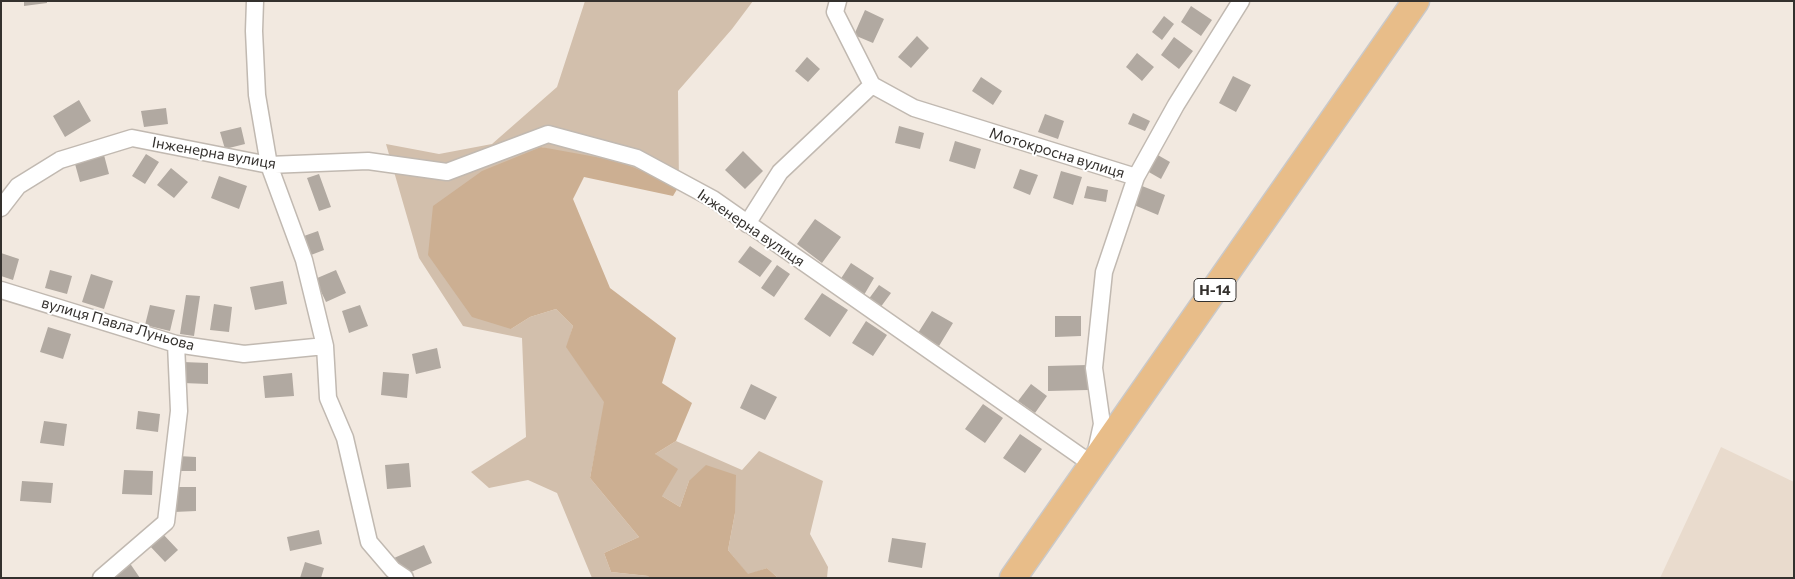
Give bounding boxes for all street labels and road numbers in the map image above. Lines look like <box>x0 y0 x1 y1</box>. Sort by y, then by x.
street label: Мотокросна вулиця <box>987 124 1127 182</box>
street label: Інженерна вулиця <box>151 133 277 173</box>
street label: Інженерна вулиця <box>694 185 808 271</box>
road number: Н-14 <box>1194 278 1236 302</box>
street label: вулиця Павла Луньова <box>40 294 196 354</box>

